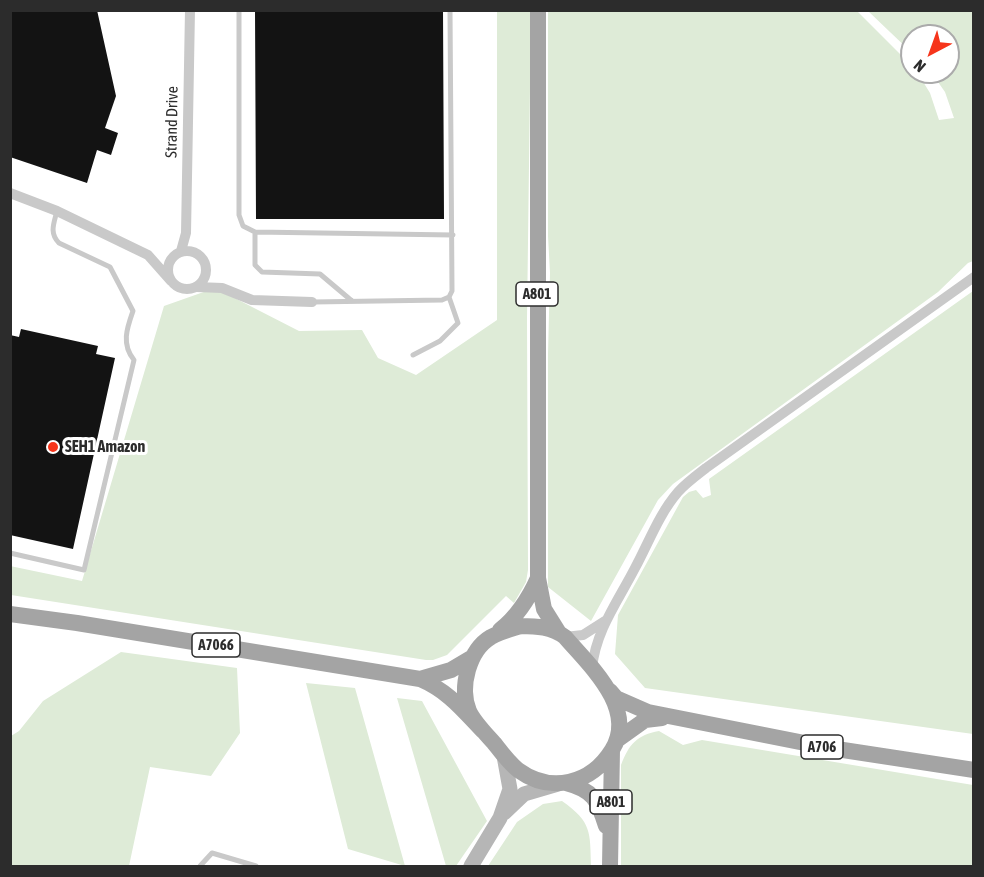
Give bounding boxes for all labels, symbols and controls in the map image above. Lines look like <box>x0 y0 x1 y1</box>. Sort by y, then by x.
north arrow <box>900 24 960 84</box>
text: N <box>910 56 929 76</box>
street label: Strand Drive <box>162 86 182 158</box>
road number: A801 <box>516 282 558 306</box>
place label: SEH1 Amazon <box>65 437 145 457</box>
marker: SEH1 Amazon <box>46 440 60 454</box>
road number: A7066 <box>192 633 240 657</box>
road number: A706 <box>801 735 843 759</box>
road number: A801 <box>590 790 632 814</box>

